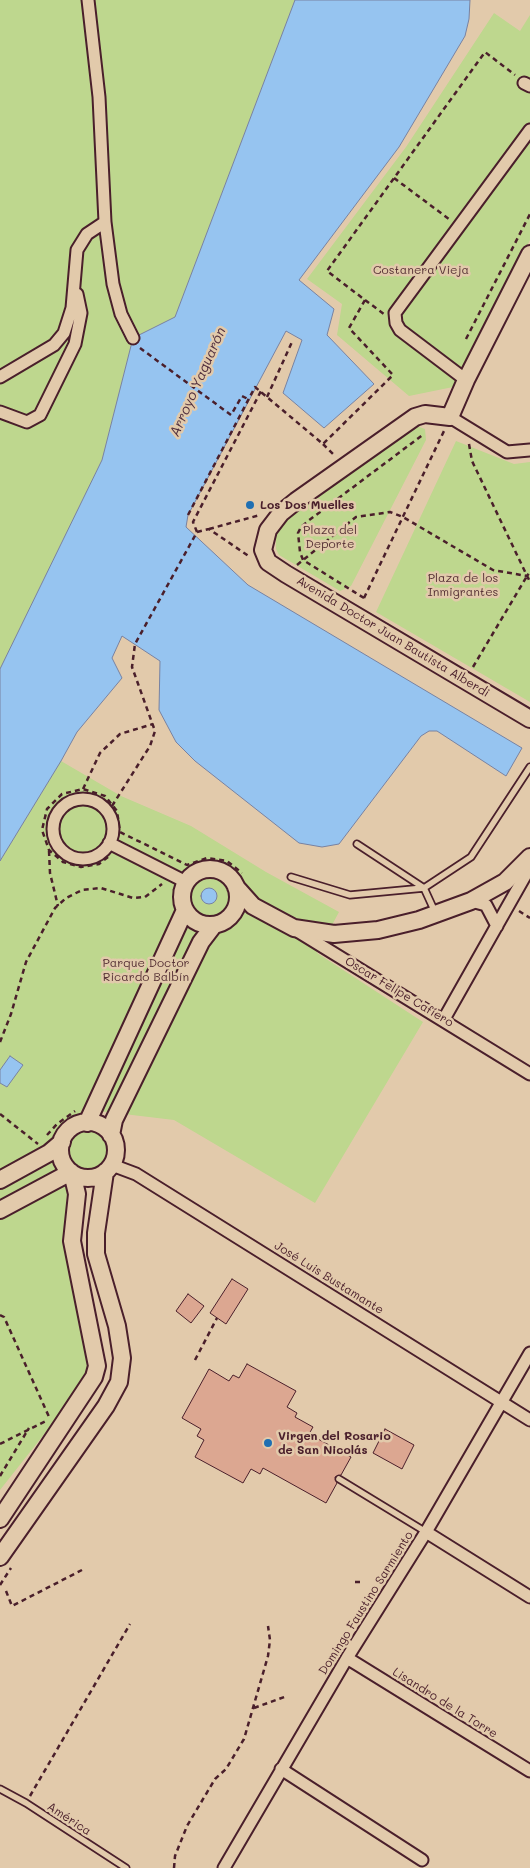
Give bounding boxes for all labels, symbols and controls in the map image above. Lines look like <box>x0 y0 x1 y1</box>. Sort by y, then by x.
park label: Costanera Vieja <box>373 263 469 277</box>
water label: Arroyo Yaguarón <box>166 325 230 439</box>
place label: Los Dos Muelles <box>260 498 354 512</box>
marker: Los Dos Muelles <box>244 499 256 511</box>
park label: Plaza del Deporte <box>303 523 357 551</box>
park label: Plaza de los Inmigrantes <box>428 571 498 599</box>
street label: Avenida Doctor Juan Bautista Alberdi <box>294 574 492 700</box>
street label: Oscar Felipe Cafiero <box>342 954 456 1030</box>
park label: Parque Doctor Ricardo Balbín <box>102 956 190 984</box>
street label: José Luis Bustamante <box>272 1239 386 1317</box>
place label: Virgen del Rosario de San Nicolás <box>278 1429 391 1457</box>
marker: Virgen del Rosario de San Nicolás <box>262 1437 274 1449</box>
street label: Domingo Faustino Sarmiento <box>316 1529 416 1677</box>
street label: Lisandro de la Torre <box>390 1665 500 1741</box>
street label: América <box>44 1799 94 1839</box>

